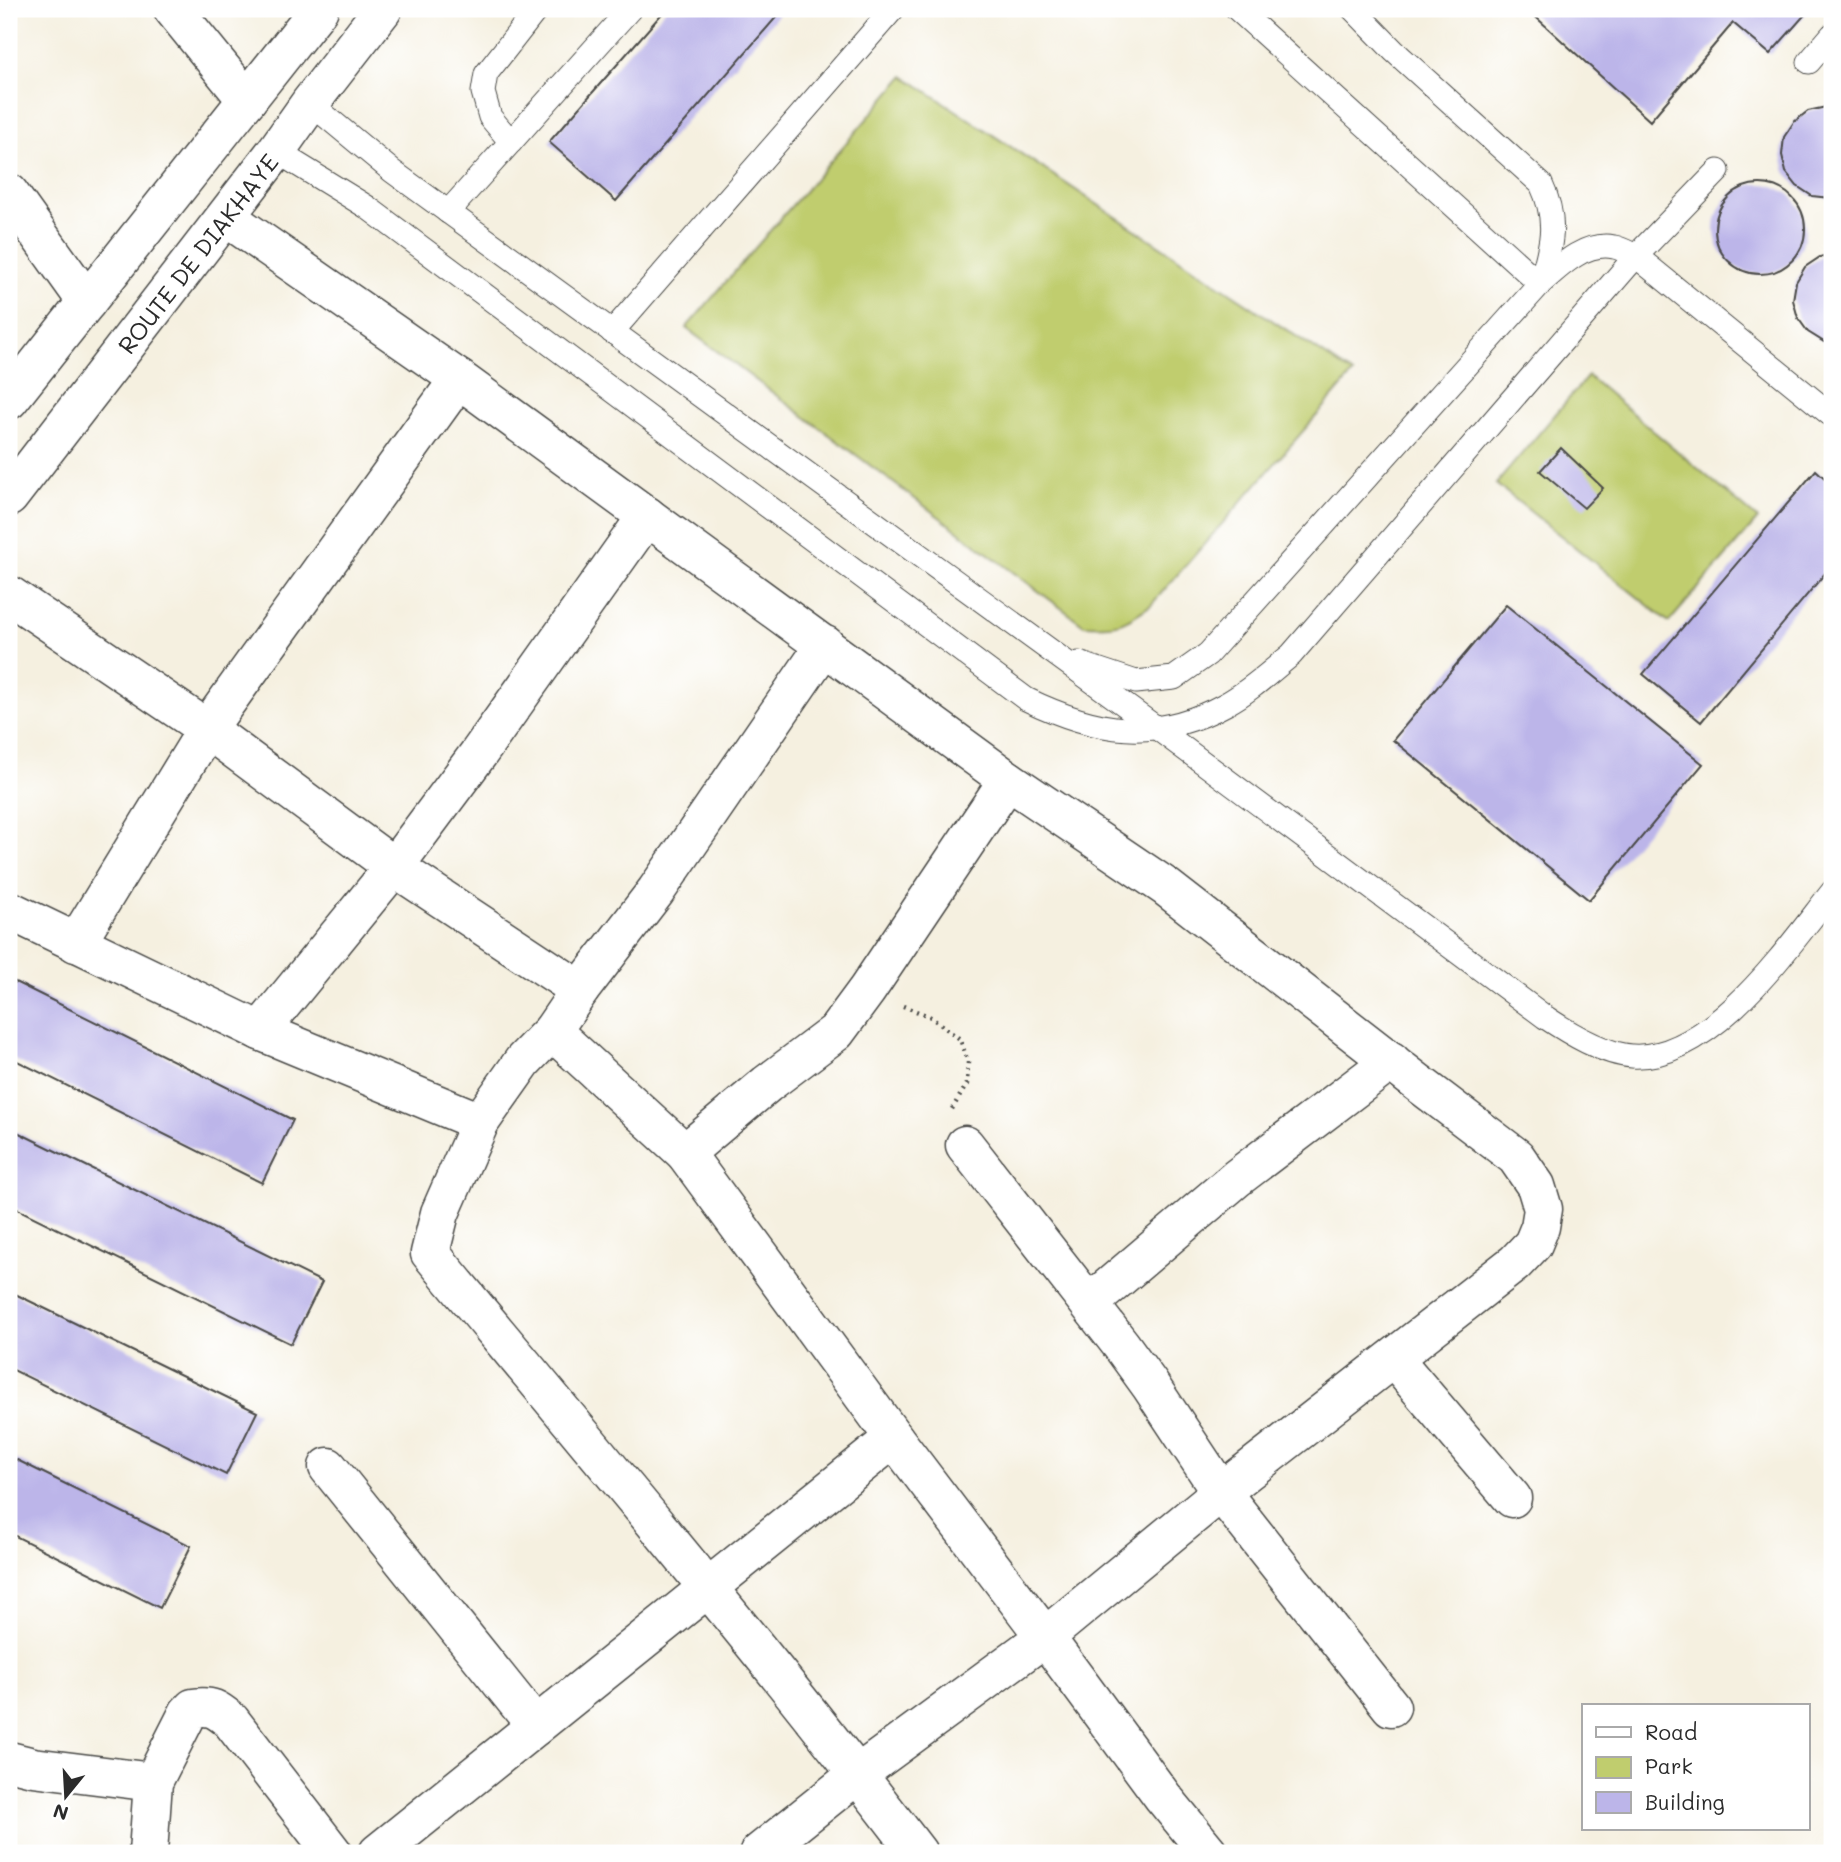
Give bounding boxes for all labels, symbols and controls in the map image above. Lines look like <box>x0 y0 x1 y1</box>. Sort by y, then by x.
street label: ROUTE DE DIAKHAYE <box>110 147 284 359</box>
legend <box>1582 1704 1810 1830</box>
text: Road <box>1645 1718 1697 1745</box>
text: Park <box>1645 1752 1693 1779</box>
north arrow <box>32 1760 102 1830</box>
text: Building <box>1645 1788 1725 1815</box>
text: N <box>50 1799 71 1827</box>

